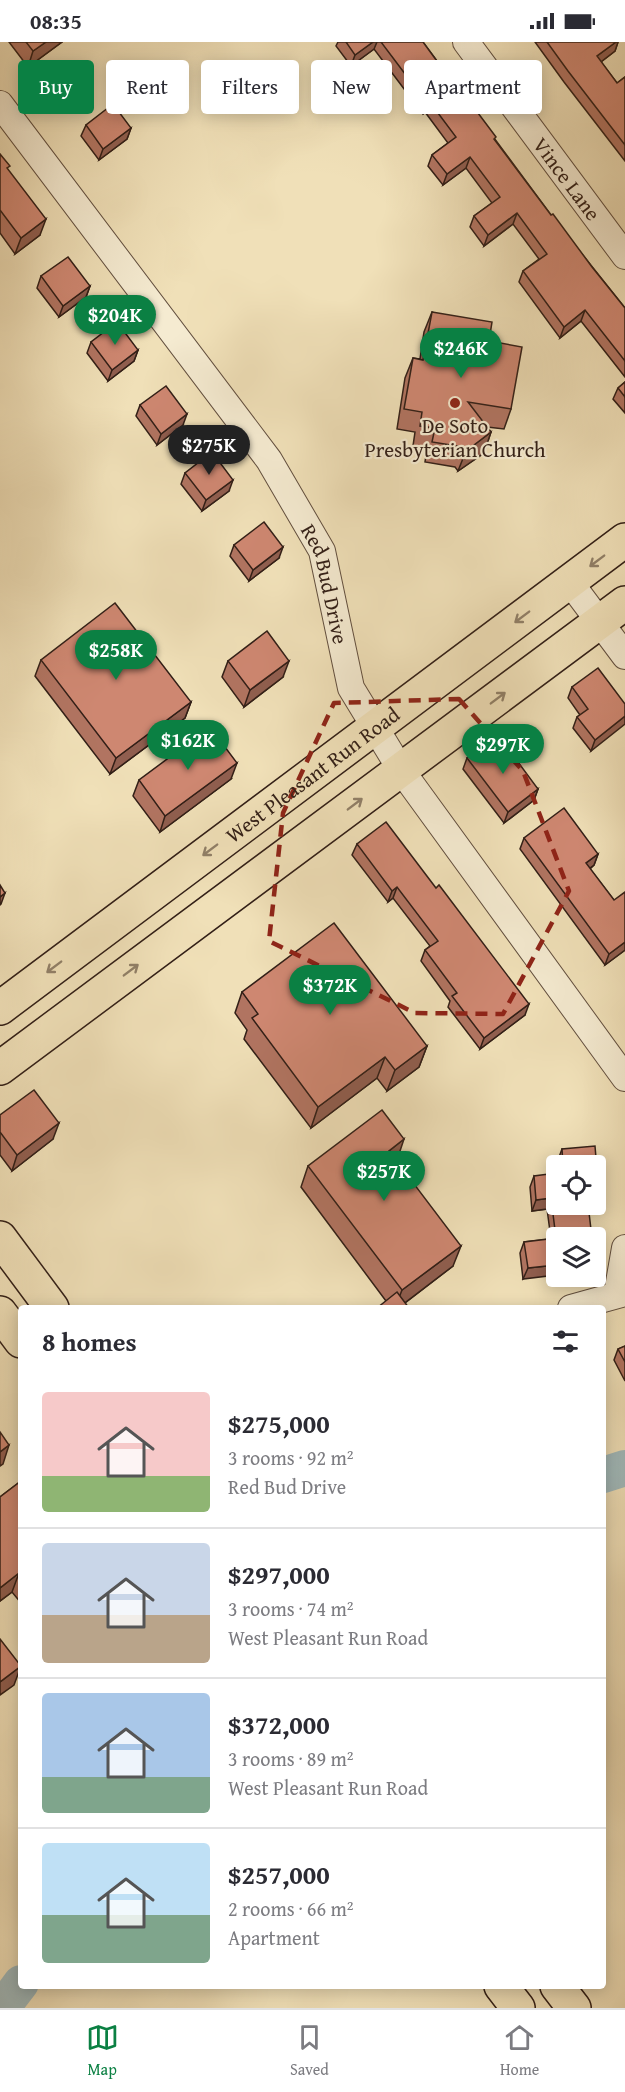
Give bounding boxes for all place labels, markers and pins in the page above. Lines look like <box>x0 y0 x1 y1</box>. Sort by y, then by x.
pin: $204K <box>73 295 157 346</box>
pin: $246K <box>419 328 503 379</box>
marker: De Soto Presbyterian Church <box>448 396 462 410</box>
place label: De Soto Presbyterian Church <box>365 410 546 465</box>
pin: $275K <box>167 425 251 476</box>
pin: $258K <box>74 630 158 681</box>
pin: $162K <box>146 720 230 771</box>
pin: $297K <box>461 724 545 775</box>
pin: $372K <box>288 965 372 1016</box>
pin: $257K <box>342 1151 426 1202</box>

